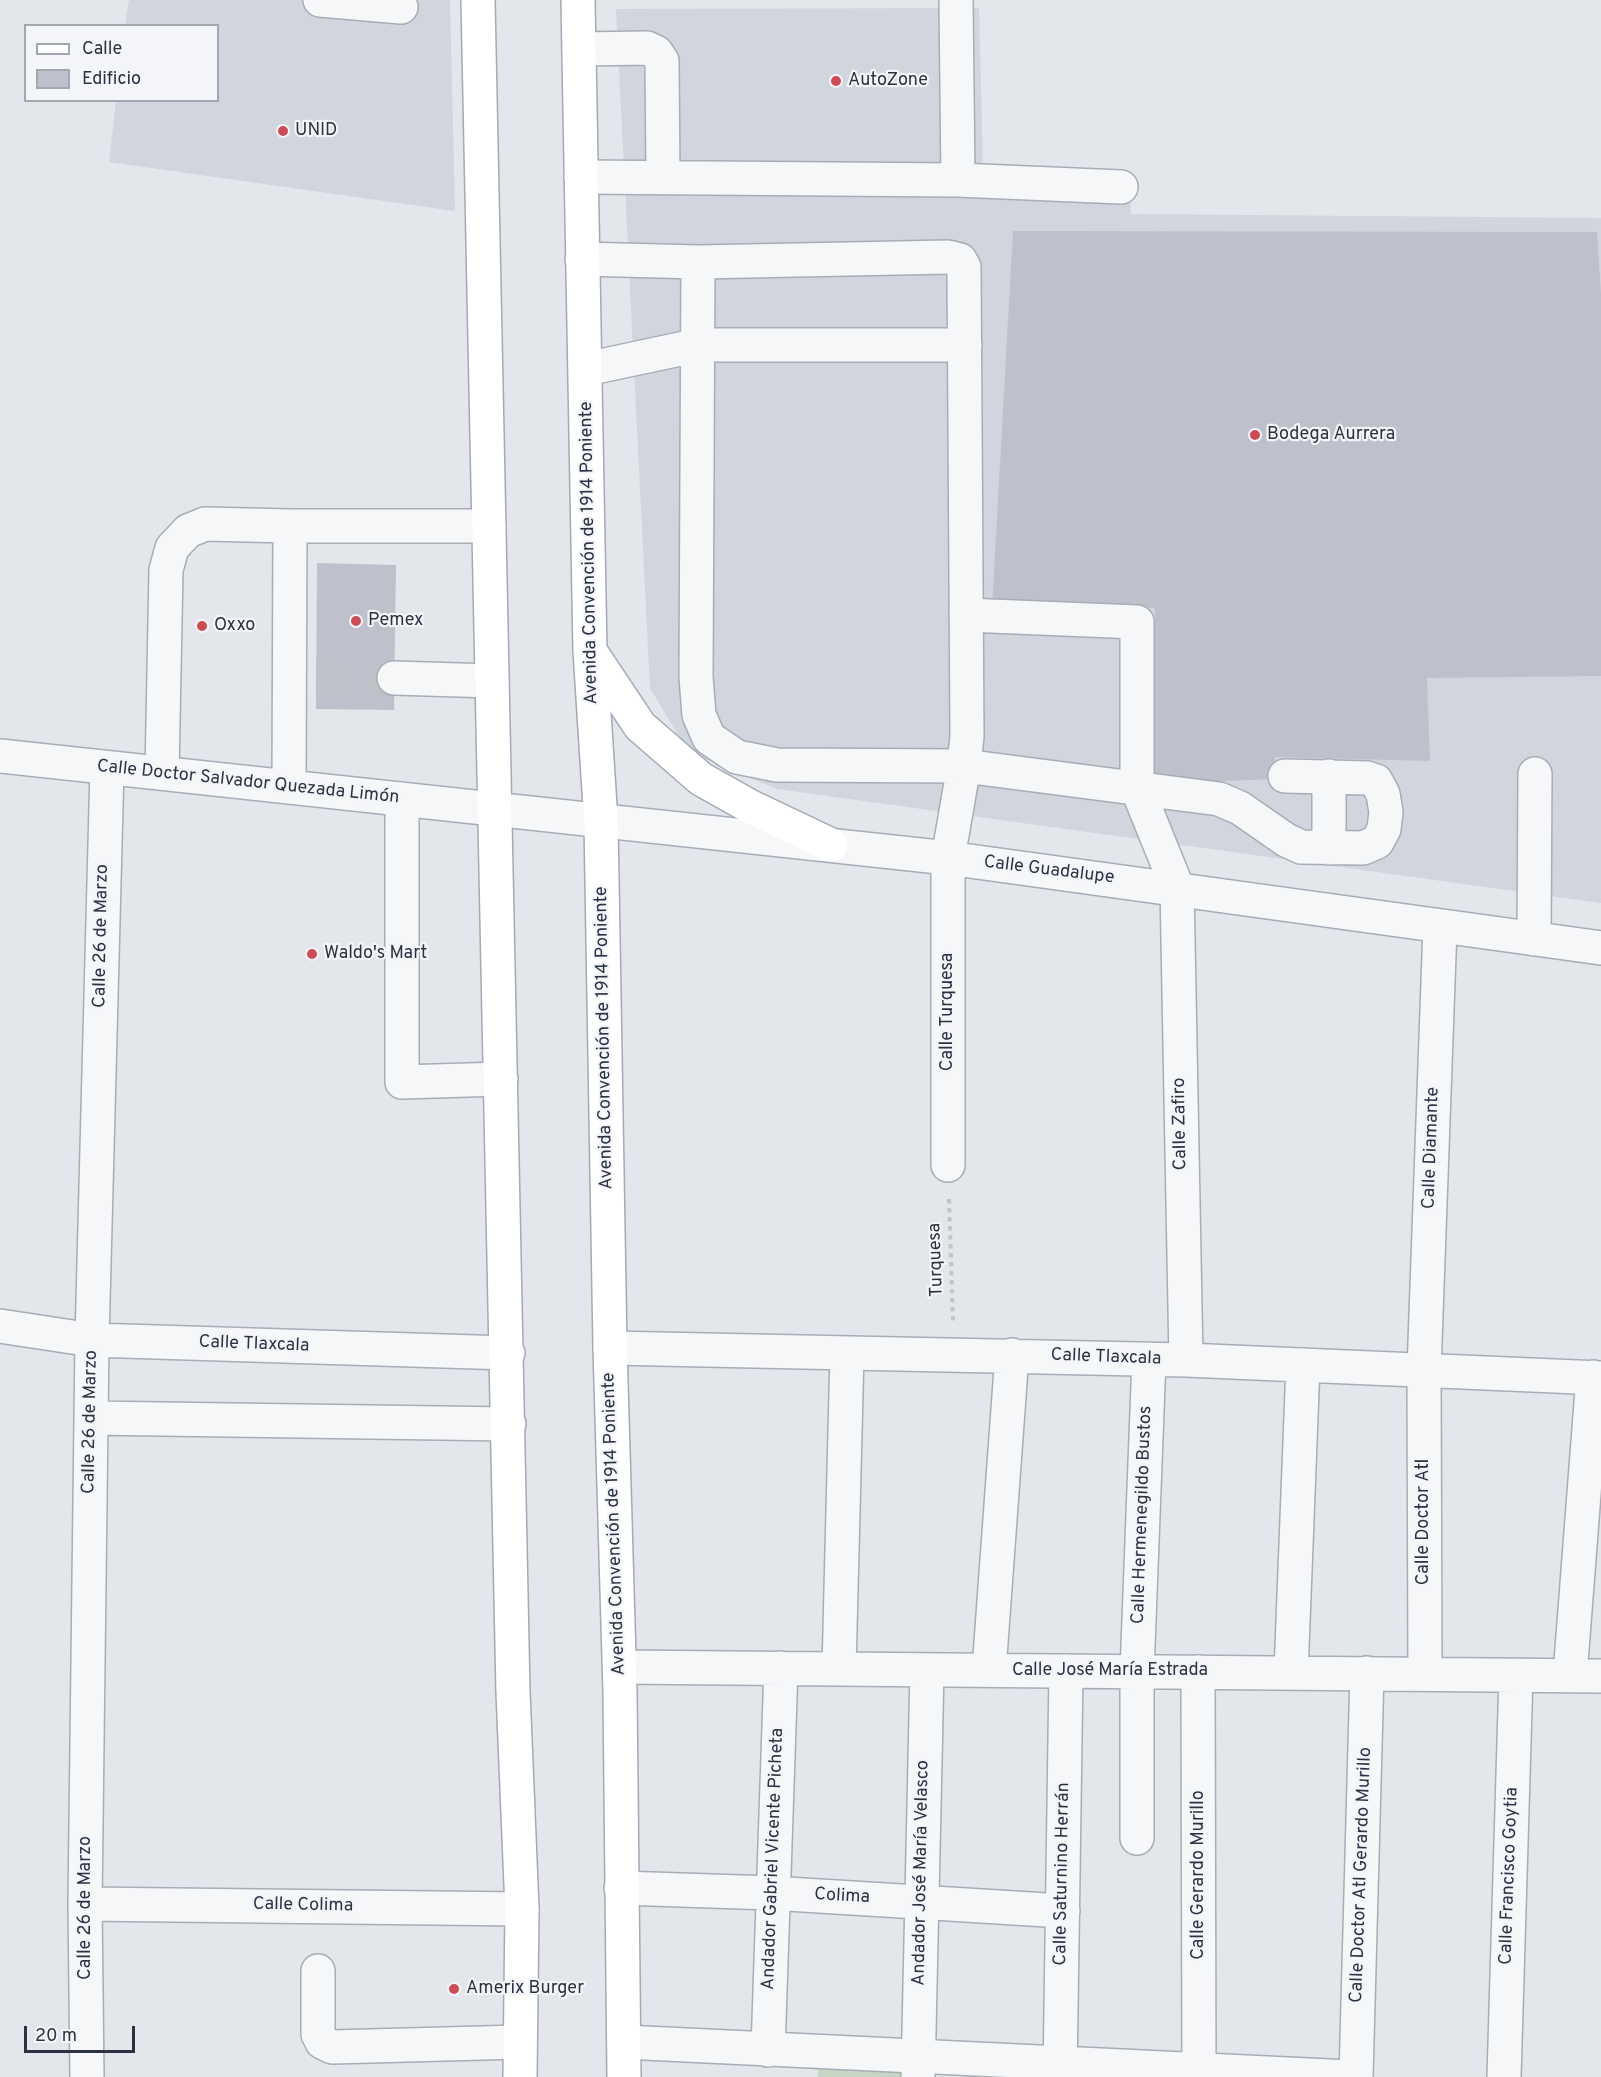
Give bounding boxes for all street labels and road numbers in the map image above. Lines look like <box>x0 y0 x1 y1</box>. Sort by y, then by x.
street label: Avenida Convención de 1914 Poniente <box>577 401 603 705</box>
street label: Calle Doctor Salvador Quezada Limón <box>96 756 400 810</box>
street label: Calle Guadalupe <box>982 852 1116 890</box>
street label: Calle 26 de Marzo <box>90 864 114 1008</box>
street label: Avenida Convención de 1914 Poniente <box>592 886 618 1190</box>
street label: Calle Turquesa <box>937 953 959 1071</box>
street label: Calle Zafiro <box>1169 1077 1193 1171</box>
street label: Calle Diamante <box>1419 1087 1445 1209</box>
street label: Turquesa <box>925 1223 949 1297</box>
street label: Calle Tlaxcala <box>198 1332 310 1358</box>
street label: Calle Tlaxcala <box>1050 1345 1162 1371</box>
street label: Calle 26 de Marzo <box>79 1350 103 1494</box>
street label: Avenida Convención de 1914 Poniente <box>599 1372 631 1676</box>
street label: Calle Hermenegildo Bustos <box>1128 1405 1158 1625</box>
street label: Calle Doctor Atl <box>1413 1459 1435 1585</box>
street label: Calle José María Estrada <box>1012 1660 1208 1682</box>
street label: Andador Gabriel Vicente Picheta <box>759 1728 789 1990</box>
street label: Calle Doctor Atl Gerardo Murillo <box>1347 1747 1377 2003</box>
street label: Andador José María Velasco <box>909 1760 935 1986</box>
street label: Calle Saturnino Herrán <box>1051 1782 1075 1966</box>
street label: Calle Francisco Goytia <box>1496 1787 1524 1965</box>
street label: Calle Gerardo Murillo <box>1188 1790 1210 1960</box>
street label: Calle 26 de Marzo <box>75 1836 97 1980</box>
street label: Colima <box>814 1885 870 1909</box>
street label: Calle Colima <box>253 1894 353 1918</box>

